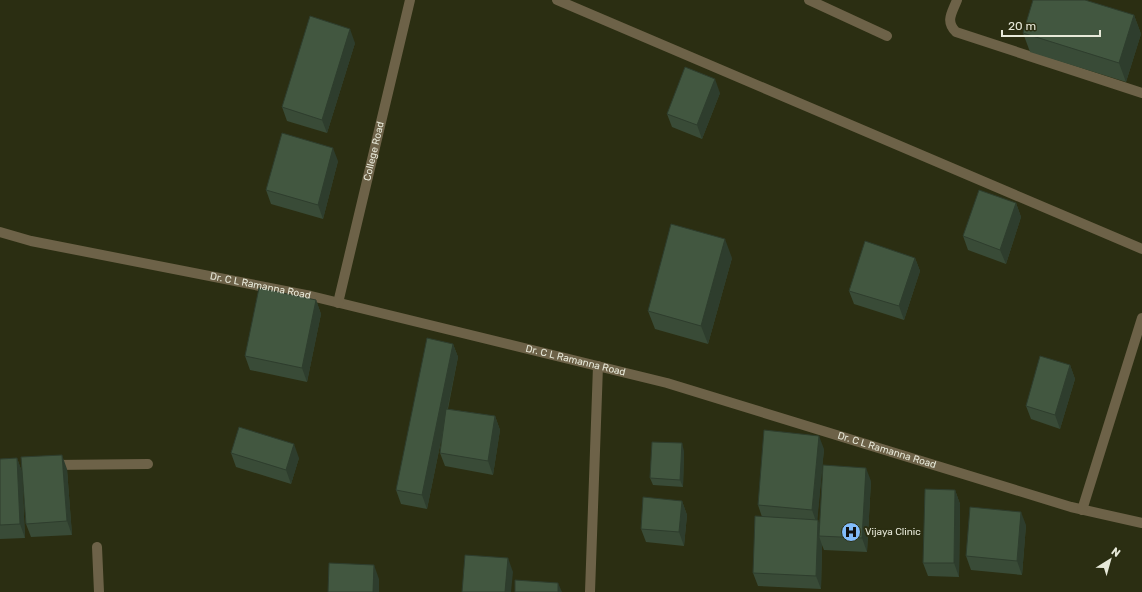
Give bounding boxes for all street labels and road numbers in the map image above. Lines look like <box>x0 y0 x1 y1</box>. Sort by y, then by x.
street label: College Road <box>361 120 387 182</box>
street label: Dr. C L Ramanna Road <box>209 270 312 302</box>
street label: Dr. C L Ramanna Road <box>524 343 627 379</box>
street label: Dr. C L Ramanna Road <box>836 430 938 471</box>

